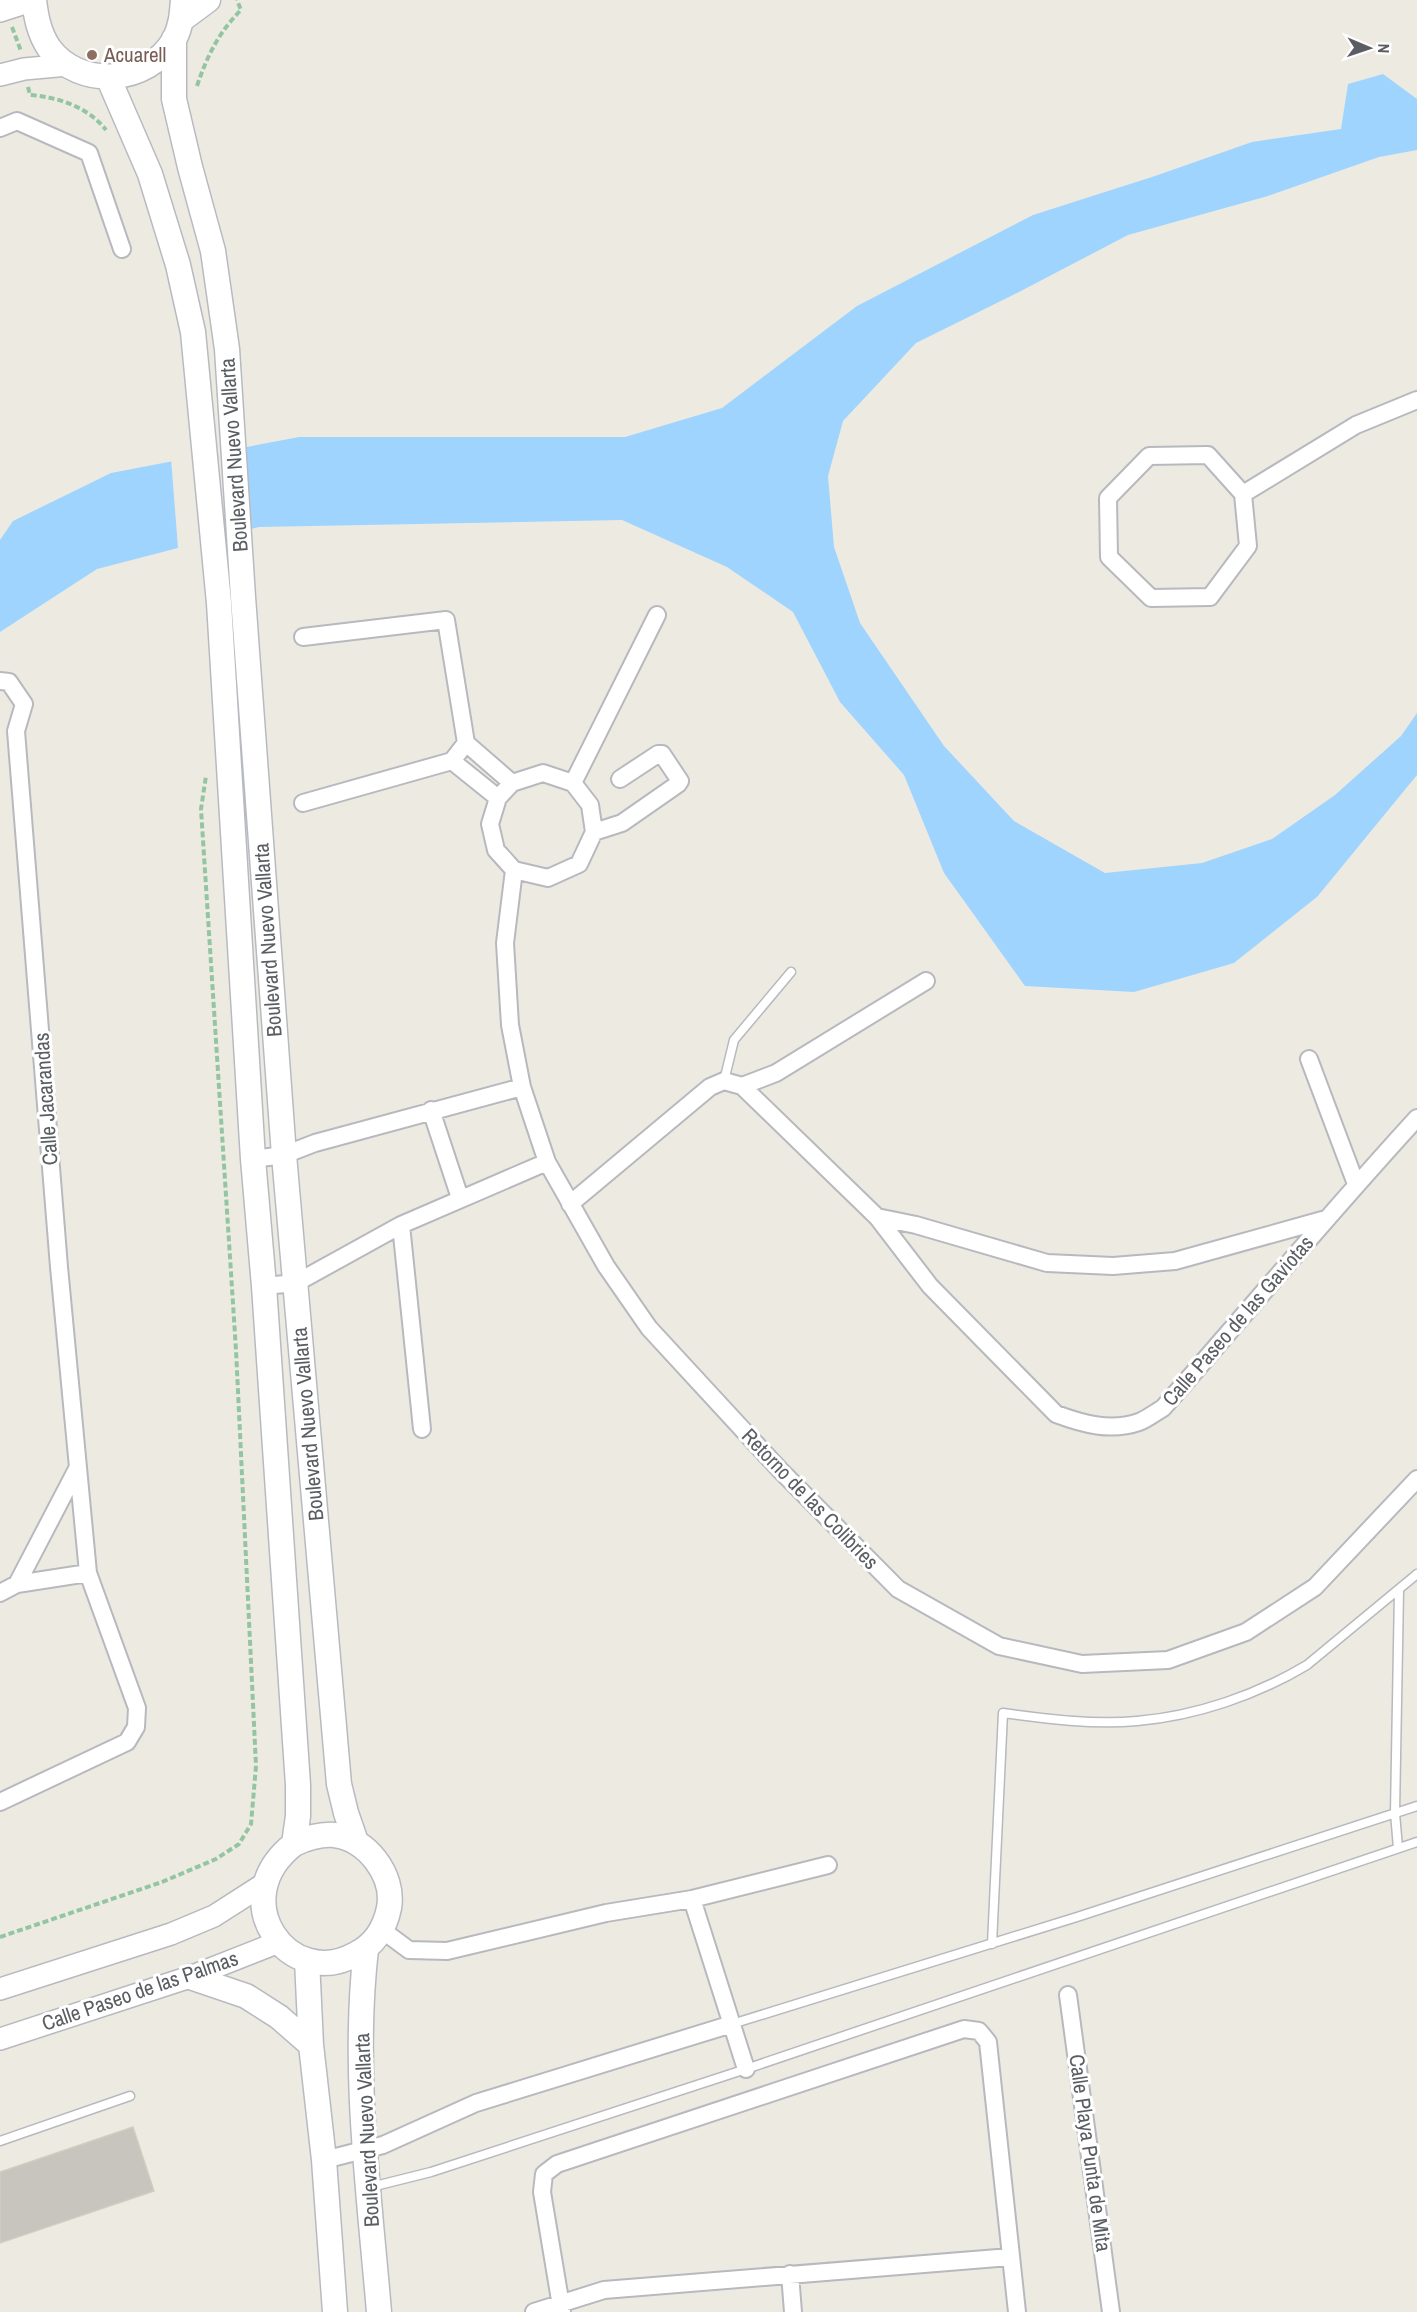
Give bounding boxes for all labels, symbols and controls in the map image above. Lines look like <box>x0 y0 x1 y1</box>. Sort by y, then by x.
north arrow <box>1339 18 1399 78</box>
place label: Acuarell <box>103 40 166 69</box>
text: N <box>1373 43 1395 54</box>
marker: Acuarell <box>85 48 99 62</box>
street label: Boulevard Nuevo Vallarta <box>212 357 255 553</box>
street label: Boulevard Nuevo Vallarta <box>246 842 289 1038</box>
street label: Calle Jacarandas <box>26 1032 65 1166</box>
street label: Calle Paseo de las Gaviotas <box>1155 1229 1320 1412</box>
street label: Boulevard Nuevo Vallarta <box>285 1326 330 1522</box>
street label: Retorno de las Colibries <box>735 1422 885 1576</box>
street label: Calle Paseo de las Palmas <box>38 1943 242 2038</box>
street label: Boulevard Nuevo Vallarta <box>347 2032 386 2228</box>
street label: Calle Playa Punta de Mita <box>1062 2052 1119 2254</box>

